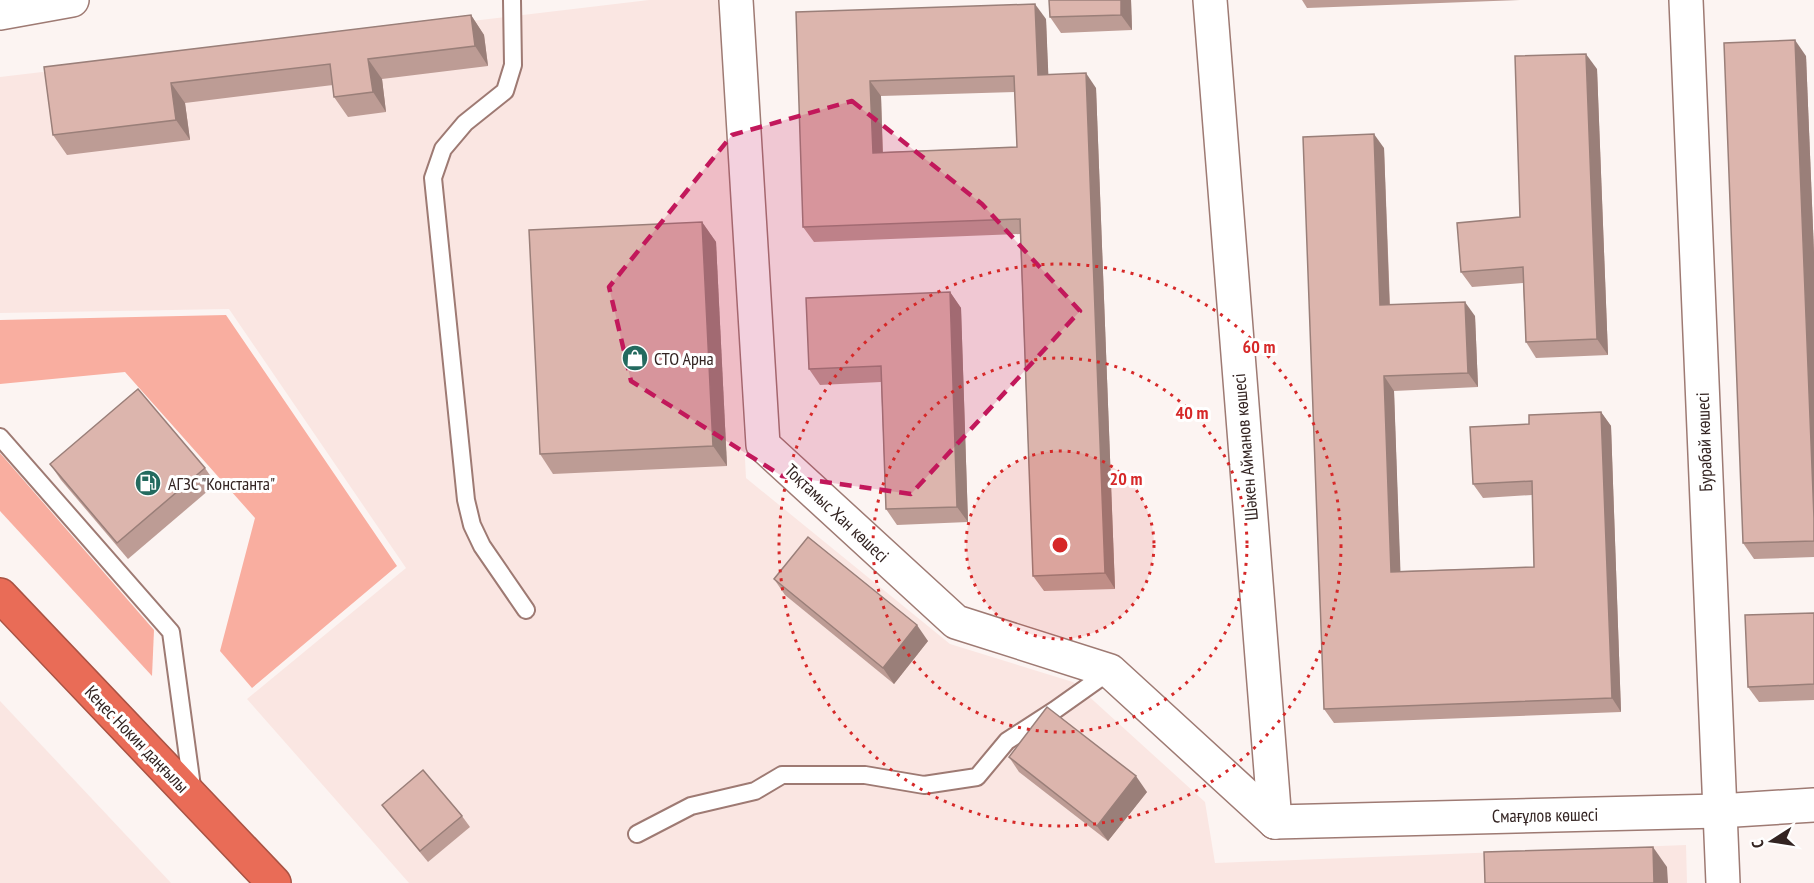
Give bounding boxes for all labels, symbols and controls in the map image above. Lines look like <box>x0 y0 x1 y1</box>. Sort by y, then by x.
text: 60 m <box>1243 335 1275 358</box>
shop icon: СТО Арна <box>620 343 650 373</box>
place label: СТО Арна <box>654 347 714 370</box>
street label: Шәкен Айманов көшесі <box>1227 372 1263 522</box>
street label: Бурабай көшесі <box>1691 392 1717 492</box>
text: 40 m <box>1176 401 1208 424</box>
street label: Тоқтамыс Хан көшесі <box>780 459 894 567</box>
text: 20 m <box>1110 467 1142 490</box>
fuel station icon: АГЗС "Константа" <box>133 468 163 498</box>
place label: АГЗС "Константа" <box>168 472 275 495</box>
centre of rings <box>1050 535 1070 555</box>
street label: Кеңес Нокин даңғылы <box>80 681 194 797</box>
street label: Смағұлов көшесі <box>1492 803 1598 827</box>
north arrow <box>1742 811 1802 871</box>
text: С <box>1747 838 1768 850</box>

